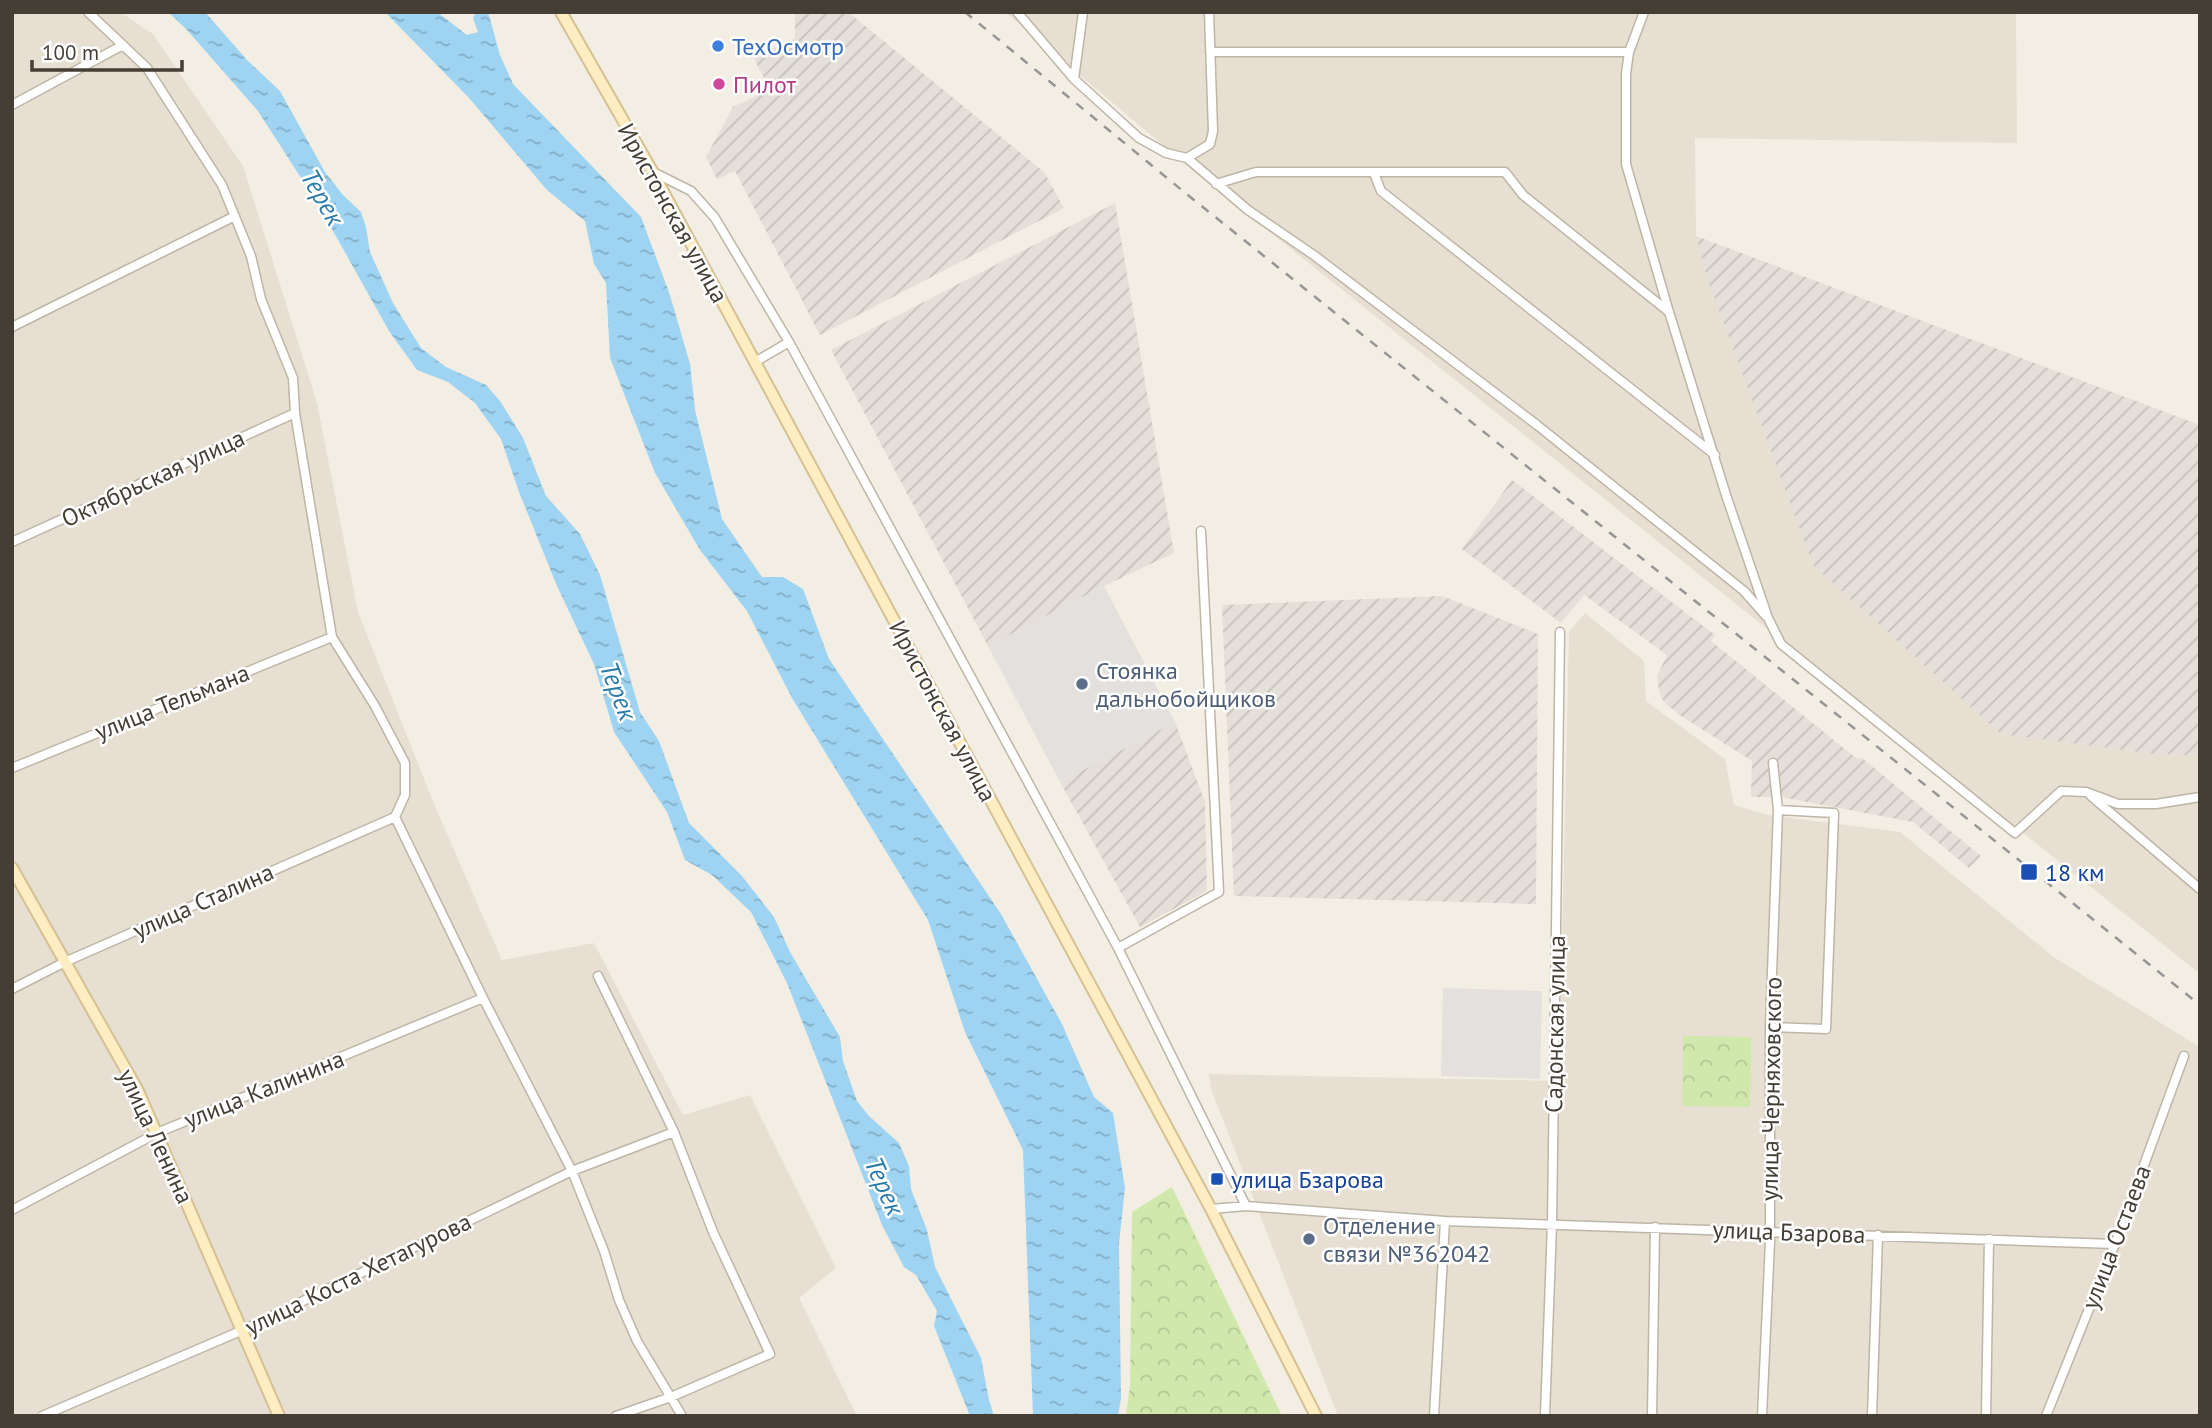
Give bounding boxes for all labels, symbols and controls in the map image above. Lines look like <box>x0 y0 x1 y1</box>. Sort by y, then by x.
scale bar <box>32 28 182 72</box>
place label: ТехОсмотр <box>732 31 844 62</box>
marker: ТехОсмотр <box>710 38 726 54</box>
text: 100 m <box>42 39 99 66</box>
place label: Пилот <box>733 69 796 100</box>
marker: Пилот <box>711 76 727 92</box>
street label: Иристонская улица <box>611 118 735 308</box>
water label: Терек <box>294 163 353 232</box>
street label: Октябрьская улица <box>56 422 250 534</box>
street label: Иристонская улица <box>882 615 1004 807</box>
place label: Стоянка дальнобойщиков <box>1096 655 1276 714</box>
street label: улица Тельмана <box>90 657 254 747</box>
water label: Терек <box>593 657 646 726</box>
marker: Стоянка дальнобойщиков <box>1074 676 1090 692</box>
street label: улица Сталина <box>128 856 278 946</box>
place label: 18 км <box>2045 857 2105 888</box>
marker: 18 км <box>2019 862 2039 882</box>
street label: Садонская улица <box>1538 935 1572 1113</box>
street label: улица Черняховского <box>1754 977 1788 1201</box>
street label: улица Калинина <box>179 1043 349 1135</box>
street label: улица Ленина <box>111 1064 201 1208</box>
water label: Терек <box>858 1152 913 1221</box>
street label: улица Остаева <box>2074 1161 2158 1313</box>
place label: улица Бзарова <box>1231 1164 1384 1195</box>
marker: улица Бзарова <box>1209 1171 1225 1187</box>
street label: улица Коста Хетагурова <box>240 1206 476 1342</box>
place label: Отделение связи №362042 <box>1323 1210 1490 1269</box>
street label: улица Бзарова <box>1712 1214 1866 1250</box>
marker: Отделение связи №362042 <box>1301 1231 1317 1247</box>

